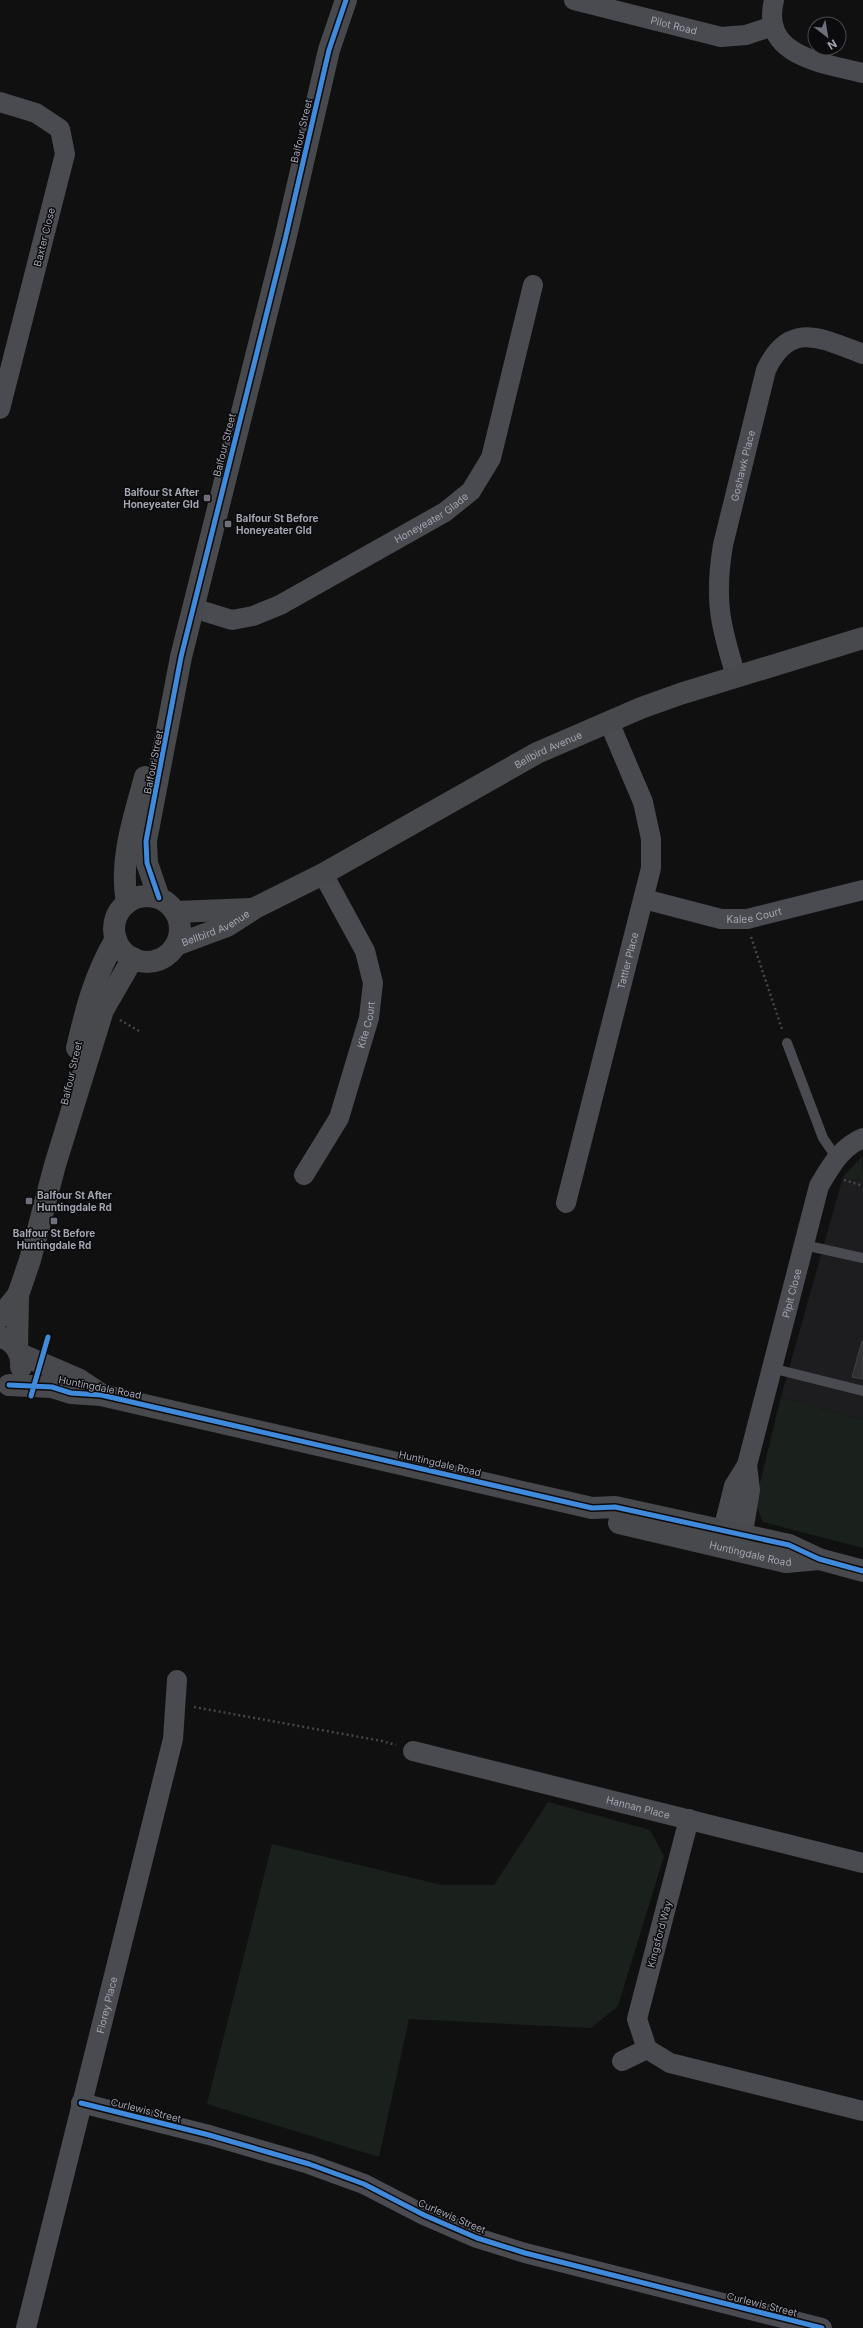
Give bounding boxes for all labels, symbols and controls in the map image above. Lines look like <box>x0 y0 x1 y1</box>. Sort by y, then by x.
street label: Pilot Road <box>649 14 698 37</box>
north arrow <box>807 16 847 56</box>
text: N <box>825 36 839 53</box>
street label: Balfour Street <box>288 97 314 164</box>
street label: Baxter Close <box>31 206 57 268</box>
street label: Balfour Street <box>210 411 238 478</box>
street label: Goshawk Place <box>728 429 757 502</box>
place label: Balfour St After Honeyeater Gld <box>123 486 199 511</box>
street label: Honeyeater Glade <box>392 490 471 545</box>
marker: Balfour St After Honeyeater Gld <box>202 493 212 503</box>
place label: Balfour St Before Honeyeater Gld <box>236 512 319 537</box>
marker: Balfour St Before Honeyeater Gld <box>223 519 233 529</box>
street label: Balfour Street <box>141 728 165 795</box>
street label: Bellbird Avenue <box>512 728 584 771</box>
street label: Kalee Court <box>727 904 783 925</box>
street label: Bellbird Avenue <box>180 907 252 948</box>
street label: Tattler Place <box>614 931 641 991</box>
street label: Kite Court <box>354 1000 377 1049</box>
street label: Balfour Street <box>58 1039 84 1106</box>
place label: Balfour St After Huntingdale Rd <box>37 1189 112 1214</box>
marker: Balfour St After Huntingdale Rd <box>24 1196 34 1206</box>
marker: Balfour St Before Huntingdale Rd <box>49 1216 59 1226</box>
place label: Balfour St Before Huntingdale Rd <box>13 1227 95 1252</box>
street label: Pipit Close <box>779 1267 803 1319</box>
street label: Huntingdale Road <box>58 1373 142 1401</box>
street label: Huntingdale Road <box>398 1448 482 1478</box>
street label: Huntingdale Road <box>708 1538 792 1568</box>
street label: Hannan Place <box>605 1793 671 1821</box>
street label: Kingsford Way <box>644 1899 674 1969</box>
street label: Florey Place <box>94 1975 120 2035</box>
street label: Curlewis Street <box>110 2095 183 2125</box>
street label: Curlewis Street <box>416 2196 488 2236</box>
street label: Curlewis Street <box>726 2289 799 2319</box>

